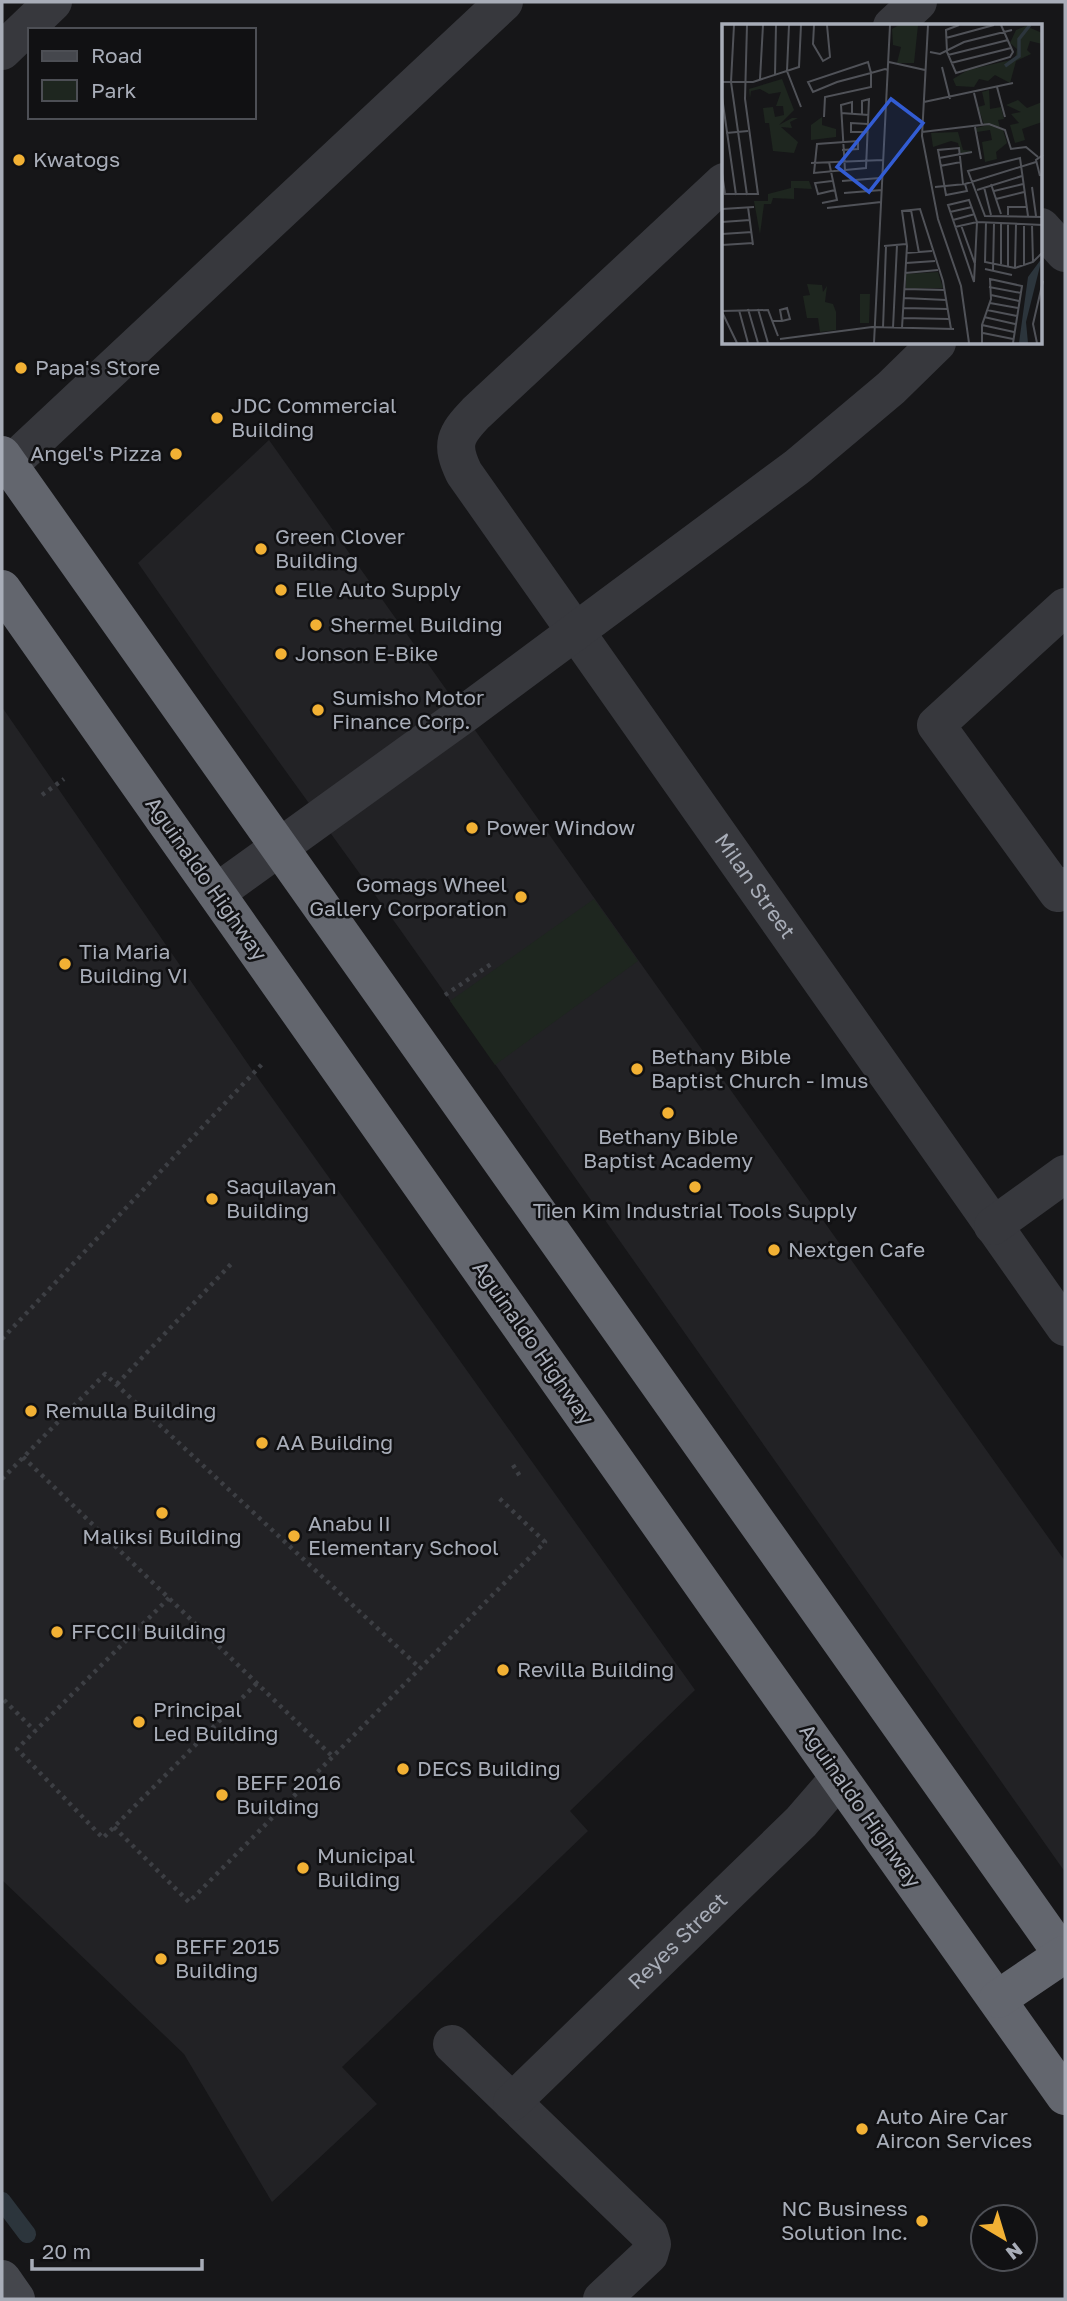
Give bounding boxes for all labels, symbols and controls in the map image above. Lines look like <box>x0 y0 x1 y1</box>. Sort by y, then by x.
inset map <box>722 24 1042 345</box>
legend <box>28 28 256 119</box>
text: Road <box>91 42 142 68</box>
text: Park <box>91 77 137 103</box>
place label: Kwatogs <box>33 146 120 172</box>
marker: Kwatogs <box>11 152 27 168</box>
place label: Papa's Store <box>35 354 160 380</box>
marker: Papa's Store <box>13 360 29 376</box>
place label: JDC Commercial Building <box>231 392 397 442</box>
marker: JDC Commercial Building <box>209 410 225 426</box>
place label: Angel's Pizza <box>30 440 162 466</box>
marker: Angel's Pizza <box>168 446 184 462</box>
place label: Green Clover Building <box>275 523 405 573</box>
marker: Green Clover Building <box>253 541 269 557</box>
place label: Elle Auto Supply <box>295 576 461 602</box>
marker: Elle Auto Supply <box>273 582 289 598</box>
place label: Shermel Building <box>330 611 503 637</box>
marker: Shermel Building <box>308 617 324 633</box>
place label: Jonson E-Bike <box>295 640 438 666</box>
marker: Jonson E-Bike <box>273 646 289 662</box>
place label: Sumisho Motor Finance Corp. <box>332 684 484 734</box>
marker: Sumisho Motor Finance Corp. <box>310 702 326 718</box>
street label: Aguinaldo Highway <box>140 791 273 966</box>
place label: Power Window <box>486 814 635 840</box>
marker: Power Window <box>464 820 480 836</box>
street label: Milan Street <box>710 828 802 943</box>
place label: Gomags Wheel Gallery Corporation <box>309 871 507 921</box>
marker: Gomags Wheel Gallery Corporation <box>513 889 529 905</box>
place label: Tia Maria Building VI <box>79 938 188 988</box>
marker: Tia Maria Building VI <box>57 956 73 972</box>
place label: Bethany Bible Baptist Church - Imus <box>651 1043 868 1093</box>
marker: Bethany Bible Baptist Church - Imus <box>629 1061 645 1077</box>
marker: Bethany Bible Baptist Academy <box>660 1105 676 1121</box>
place label: Bethany Bible Baptist Academy <box>583 1123 753 1173</box>
place label: Saquilayan Building <box>226 1173 337 1223</box>
marker: Tien Kim Industrial Tools Supply <box>687 1179 703 1195</box>
marker: Saquilayan Building <box>204 1191 220 1207</box>
place label: Tien Kim Industrial Tools Supply <box>533 1197 858 1223</box>
place label: Nextgen Cafe <box>788 1236 925 1262</box>
marker: Nextgen Cafe <box>766 1242 782 1258</box>
street label: Aguinaldo Highway <box>467 1255 600 1430</box>
place label: Remulla Building <box>45 1397 216 1423</box>
marker: Remulla Building <box>23 1403 39 1419</box>
place label: AA Building <box>276 1429 393 1455</box>
marker: AA Building <box>254 1435 270 1451</box>
marker: Maliksi Building <box>154 1505 170 1521</box>
place label: Anabu II Elementary School <box>308 1510 499 1560</box>
place label: Maliksi Building <box>82 1523 242 1549</box>
marker: Anabu II Elementary School <box>286 1528 302 1544</box>
place label: FFCCII Building <box>71 1618 226 1644</box>
marker: FFCCII Building <box>49 1624 65 1640</box>
place label: Revilla Building <box>517 1656 674 1682</box>
marker: Revilla Building <box>495 1662 511 1678</box>
place label: Principal Led Building <box>153 1696 278 1746</box>
marker: Principal Led Building <box>131 1714 147 1730</box>
street label: Aguinaldo Highway <box>794 1718 927 1893</box>
place label: DECS Building <box>417 1755 561 1781</box>
marker: DECS Building <box>395 1761 411 1777</box>
place label: BEFF 2016 Building <box>236 1769 341 1819</box>
marker: BEFF 2016 Building <box>214 1787 230 1803</box>
place label: Municipal Building <box>317 1842 415 1892</box>
marker: Municipal Building <box>295 1860 311 1876</box>
street label: Reyes Street <box>622 1887 732 1994</box>
place label: BEFF 2015 Building <box>175 1933 280 1983</box>
marker: BEFF 2015 Building <box>153 1951 169 1967</box>
place label: Auto Aire Car Aircon Services <box>876 2103 1032 2153</box>
marker: Auto Aire Car Aircon Services <box>854 2121 870 2137</box>
place label: NC Business Solution Inc. <box>781 2195 908 2245</box>
north arrow <box>969 2203 1039 2273</box>
marker: NC Business Solution Inc. <box>914 2213 930 2229</box>
scale bar <box>32 2228 201 2272</box>
text: 20 m <box>42 2238 91 2264</box>
text: N <box>1002 2238 1028 2265</box>

